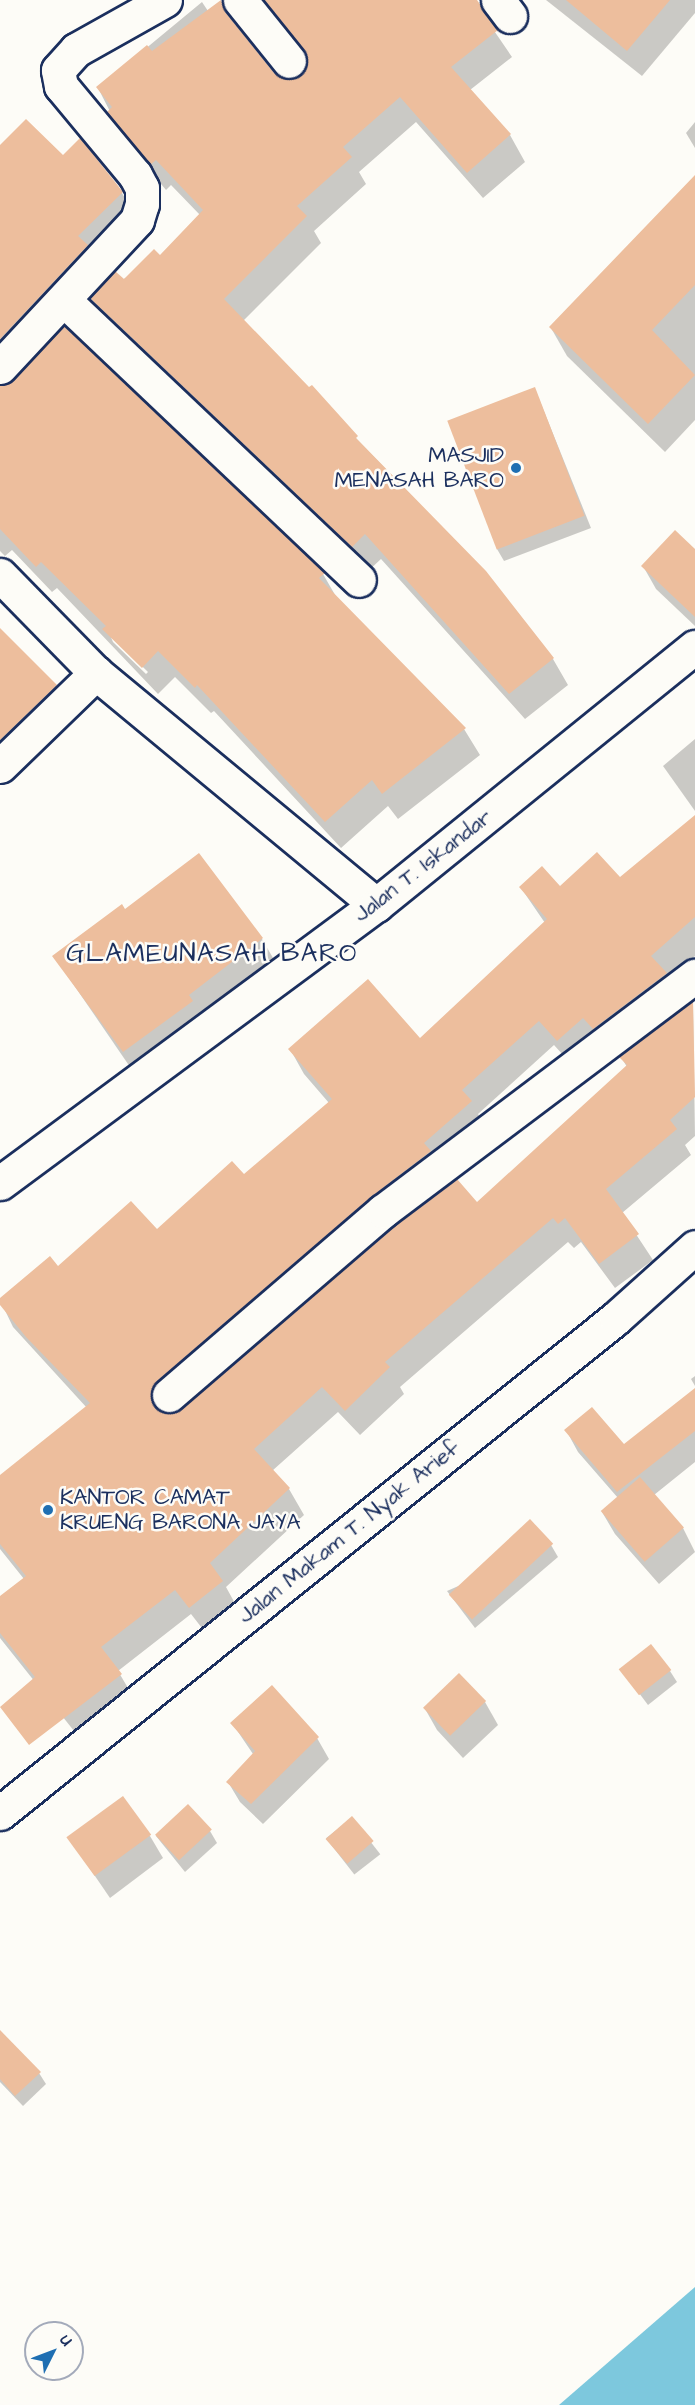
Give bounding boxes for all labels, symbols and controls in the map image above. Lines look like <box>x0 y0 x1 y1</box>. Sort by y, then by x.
place label: MASJID MENASAH BARO <box>334 442 504 494</box>
marker: MASJID MENASAH BARO <box>509 461 523 475</box>
street label: Jalan T. Iskandar <box>349 804 497 928</box>
district label: GLAMEUNASAH BARO <box>66 938 358 970</box>
street label: Jalan Makam T. Nyak Arief <box>233 1435 465 1629</box>
place label: KANTOR CAMAT KRUENG BARONA JAYA <box>60 1484 301 1536</box>
marker: KANTOR CAMAT KRUENG BARONA JAYA <box>41 1503 55 1517</box>
north arrow <box>24 2321 84 2381</box>
text: U <box>55 2330 77 2351</box>

